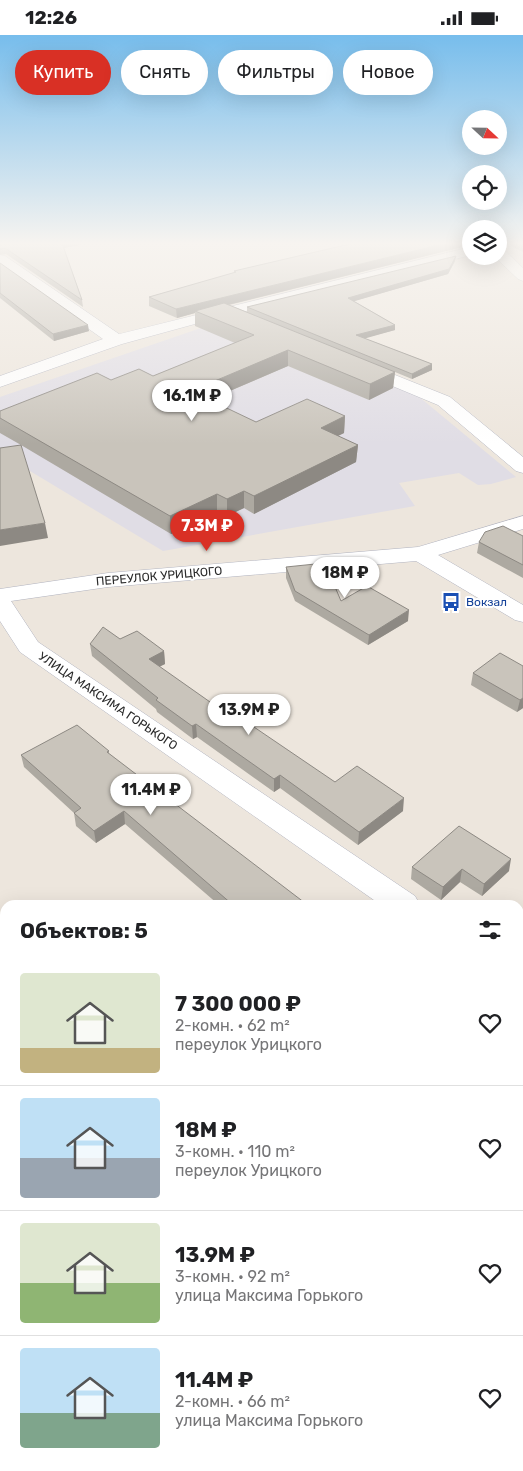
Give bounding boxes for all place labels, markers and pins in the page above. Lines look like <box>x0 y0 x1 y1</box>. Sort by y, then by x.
pin: 16.1M ₽ <box>146 379 238 422</box>
pin: 7.3M ₽ <box>166 509 248 552</box>
pin: 18M ₽ <box>310 557 380 599</box>
bus stop icon: Вокзал <box>440 591 462 613</box>
place label: Вокзал <box>466 595 507 609</box>
pin: 13.9M ₽ <box>203 693 295 736</box>
pin: 11.4M ₽ <box>105 773 197 816</box>

